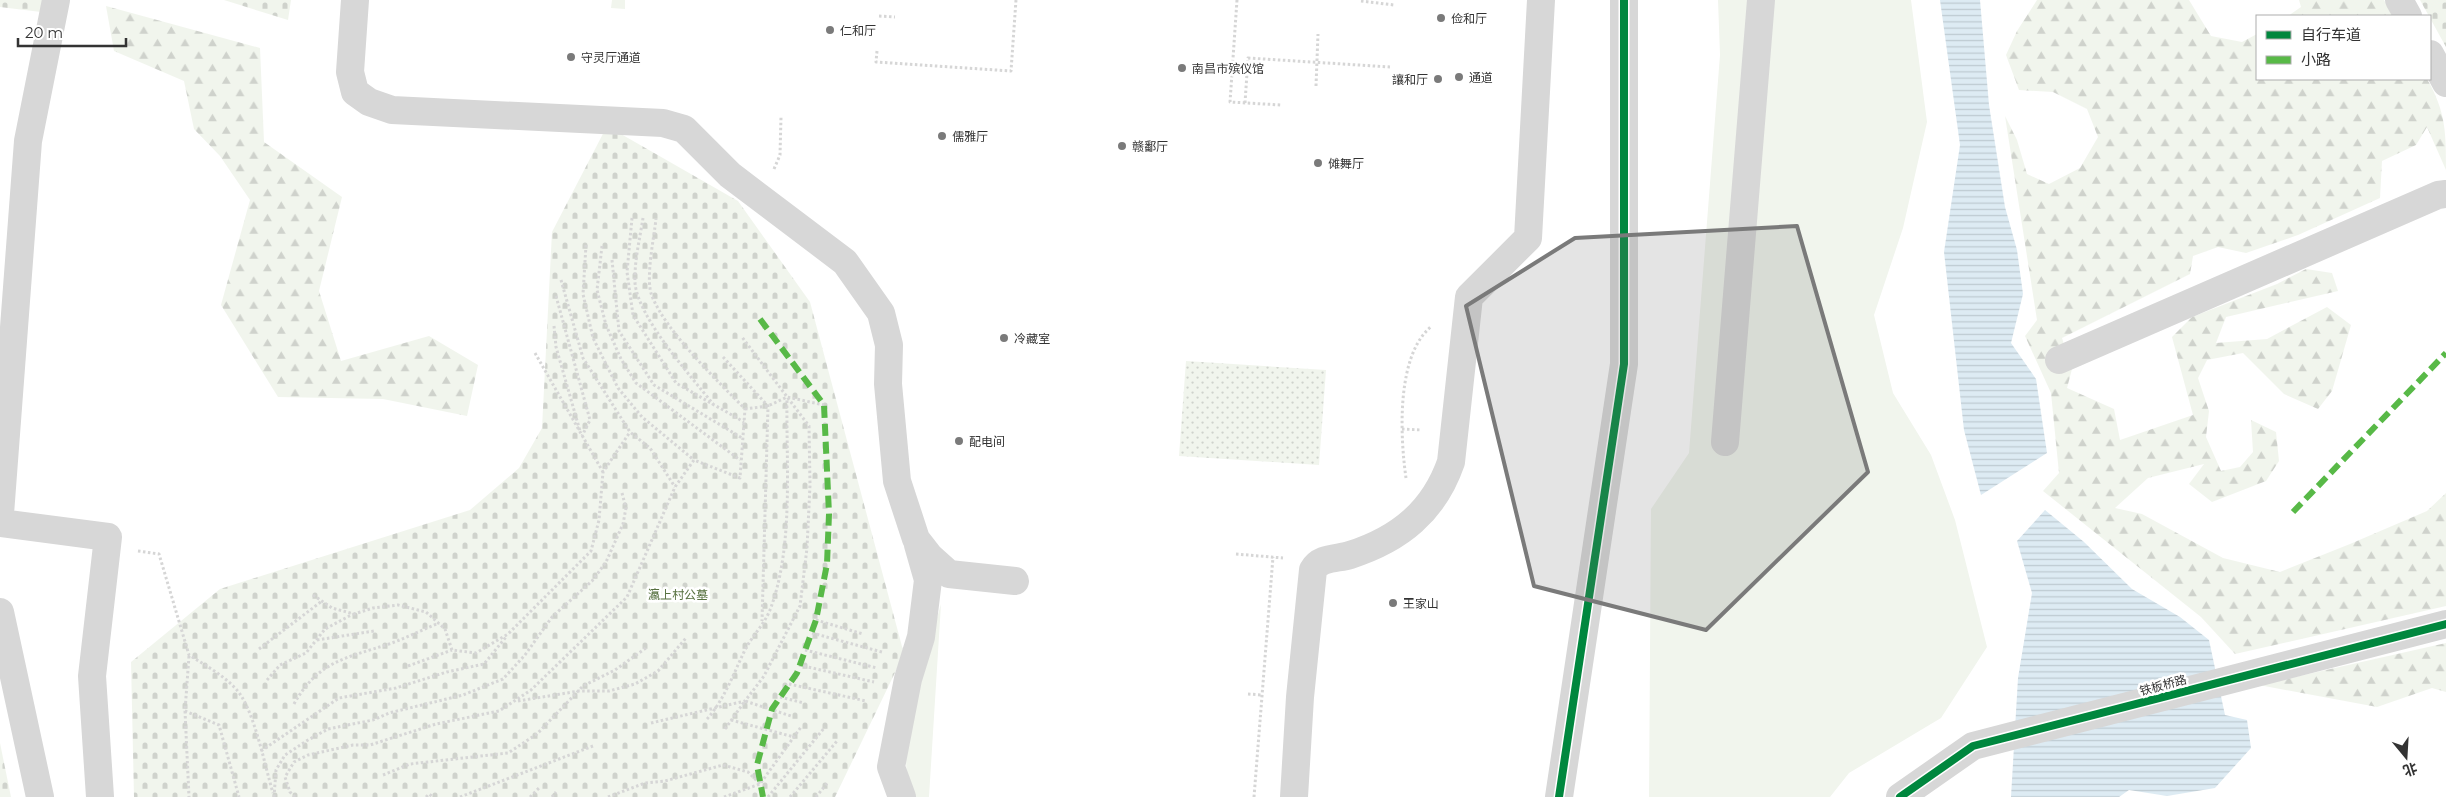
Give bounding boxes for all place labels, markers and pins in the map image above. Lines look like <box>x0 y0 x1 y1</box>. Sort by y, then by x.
place label: 俭和厅 <box>1451 11 1487 26</box>
marker: 俭和厅 <box>1435 12 1447 24</box>
place label: 仁和厅 <box>840 23 876 38</box>
marker: 仁和厅 <box>824 24 836 36</box>
place label: 守灵厅通道 <box>581 50 641 65</box>
marker: 守灵厅通道 <box>565 51 577 63</box>
place label: 南昌市殡仪馆 <box>1192 61 1264 76</box>
marker: 南昌市殡仪馆 <box>1176 62 1188 74</box>
place label: 通道 <box>1469 70 1493 85</box>
marker: 通道 <box>1453 71 1465 83</box>
place label: 讓和厅 <box>1392 72 1428 87</box>
marker: 讓和厅 <box>1432 73 1444 85</box>
place label: 儒雅厅 <box>952 129 988 144</box>
marker: 儒雅厅 <box>936 130 948 142</box>
place label: 赣鄱厅 <box>1132 139 1168 154</box>
marker: 赣鄱厅 <box>1116 140 1128 152</box>
place label: 傩舞厅 <box>1328 156 1364 171</box>
marker: 傩舞厅 <box>1312 157 1324 169</box>
place label: 冷藏室 <box>1014 331 1050 346</box>
marker: 冷藏室 <box>998 332 1010 344</box>
place label: 配电间 <box>969 434 1005 449</box>
marker: 配电间 <box>953 435 965 447</box>
place label: 王家山 <box>1403 596 1439 611</box>
marker: 王家山 <box>1387 597 1399 609</box>

